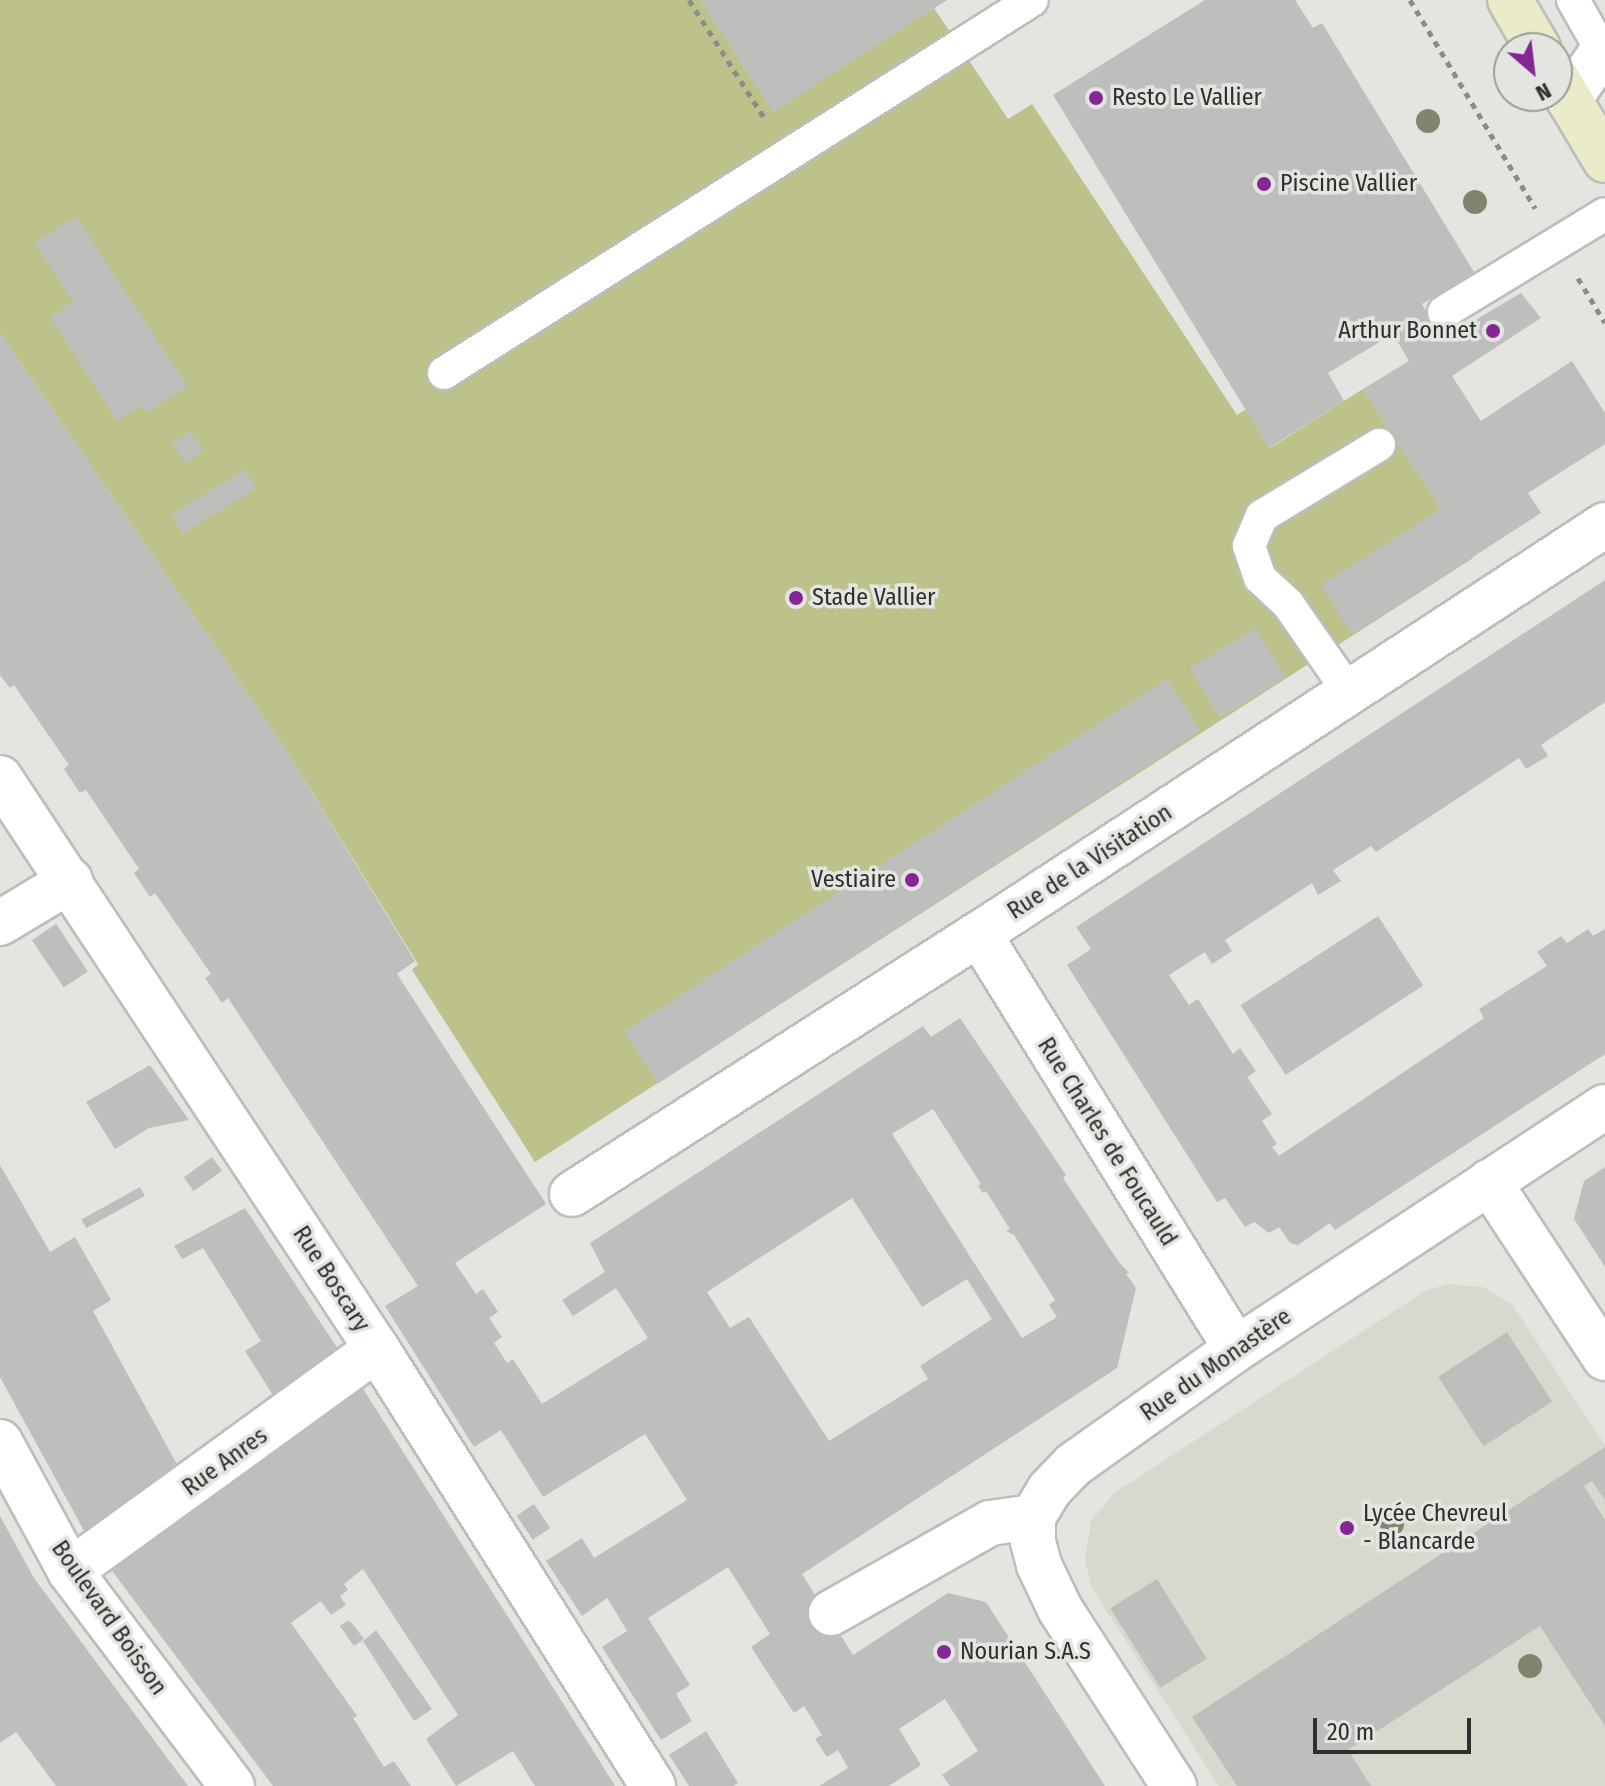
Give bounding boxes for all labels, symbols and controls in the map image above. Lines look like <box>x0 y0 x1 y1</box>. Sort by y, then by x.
north arrow <box>1493 32 1573 112</box>
text: N <box>1531 77 1556 107</box>
place label: Resto Le Vallier <box>1112 84 1262 112</box>
marker: Resto Le Vallier <box>1087 89 1105 107</box>
place label: Piscine Vallier <box>1280 170 1417 198</box>
marker: Piscine Vallier <box>1255 175 1273 193</box>
place label: Arthur Bonnet <box>1338 317 1477 345</box>
marker: Arthur Bonnet <box>1484 322 1502 340</box>
place label: Stade Vallier <box>812 584 935 612</box>
marker: Stade Vallier <box>787 589 805 607</box>
street label: Rue de la Visitation <box>1002 798 1178 926</box>
place label: Vestiaire <box>811 866 896 894</box>
marker: Vestiaire <box>903 871 921 889</box>
street label: Rue Charles de Foucauld <box>1031 1032 1183 1252</box>
street label: Rue Boscary <box>286 1221 376 1337</box>
street label: Rue du Monastère <box>1135 1302 1297 1428</box>
street label: Rue Anres <box>177 1421 273 1503</box>
place label: Lycée Chevreul - Blancarde <box>1363 1500 1507 1556</box>
marker: Lycée Chevreul - Blancarde <box>1338 1519 1356 1537</box>
street label: Boulevard Boisson <box>45 1535 173 1701</box>
place label: Nourian S.A.S <box>960 1638 1091 1666</box>
marker: Nourian S.A.S <box>935 1643 953 1661</box>
scale bar <box>1317 1702 1475 1752</box>
text: 20 m <box>1327 1718 1374 1746</box>

